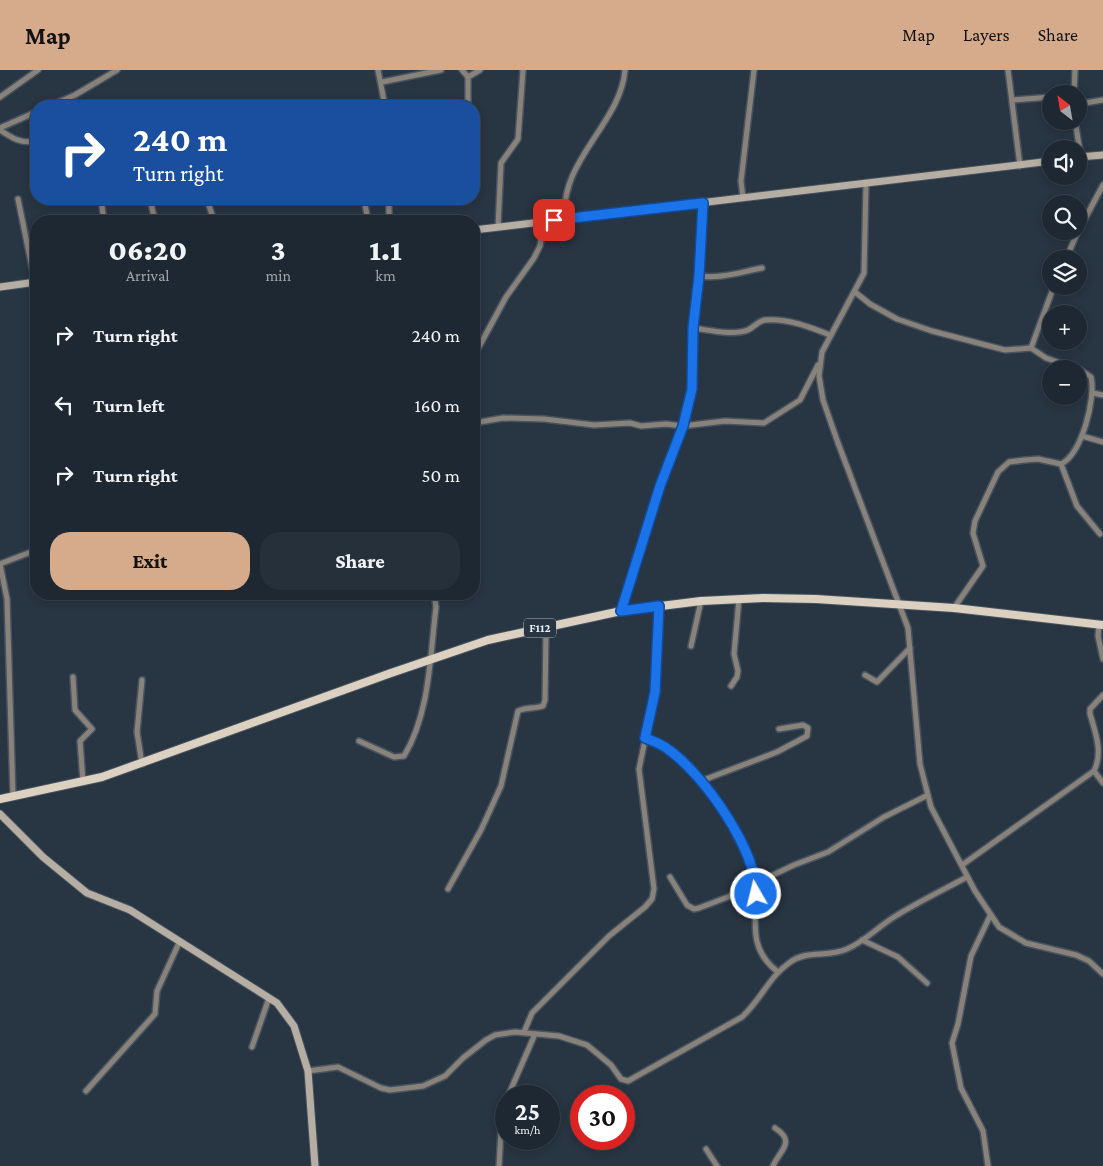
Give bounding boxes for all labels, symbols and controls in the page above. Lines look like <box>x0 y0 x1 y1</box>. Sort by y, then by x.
text: Map <box>25 22 71 49</box>
text: Map <box>902 25 935 45</box>
text: Layers <box>963 25 1010 45</box>
text: Share <box>1038 25 1078 45</box>
north arrow <box>1042 85 1088 130</box>
map controls <box>1042 85 1087 405</box>
icon: right <box>50 120 115 185</box>
text: 240 m <box>133 120 227 159</box>
button: sound <box>1042 140 1087 185</box>
text: Turn right <box>133 161 224 186</box>
button: search <box>1042 195 1087 240</box>
pin <box>533 199 575 241</box>
icon: arrive <box>540 206 568 234</box>
text: 06:20 <box>108 233 187 266</box>
text: 3 <box>271 233 286 266</box>
text: 1.1 <box>369 233 402 266</box>
button: layers <box>1042 250 1087 295</box>
text: Arrival <box>126 267 169 284</box>
text: min <box>265 267 291 284</box>
text: km <box>375 267 396 284</box>
button: + <box>1042 305 1087 350</box>
icon: right <box>50 321 78 349</box>
text: Turn right <box>93 325 178 346</box>
text: 240 m <box>412 325 460 346</box>
button: − <box>1042 360 1087 405</box>
icon: left <box>50 391 78 419</box>
text: Turn left <box>93 395 165 416</box>
text: 160 m <box>414 395 460 416</box>
icon: right <box>50 461 78 489</box>
text: Turn right <box>93 465 178 486</box>
text: 50 m <box>421 465 460 486</box>
button: Exit <box>50 532 250 590</box>
button: Share <box>260 532 460 590</box>
road number: F112 <box>524 618 556 638</box>
position arrow <box>729 867 781 919</box>
speed limit sign: 30 <box>570 1085 635 1150</box>
text: 25 <box>515 1098 540 1125</box>
text: km/h <box>515 1123 540 1137</box>

